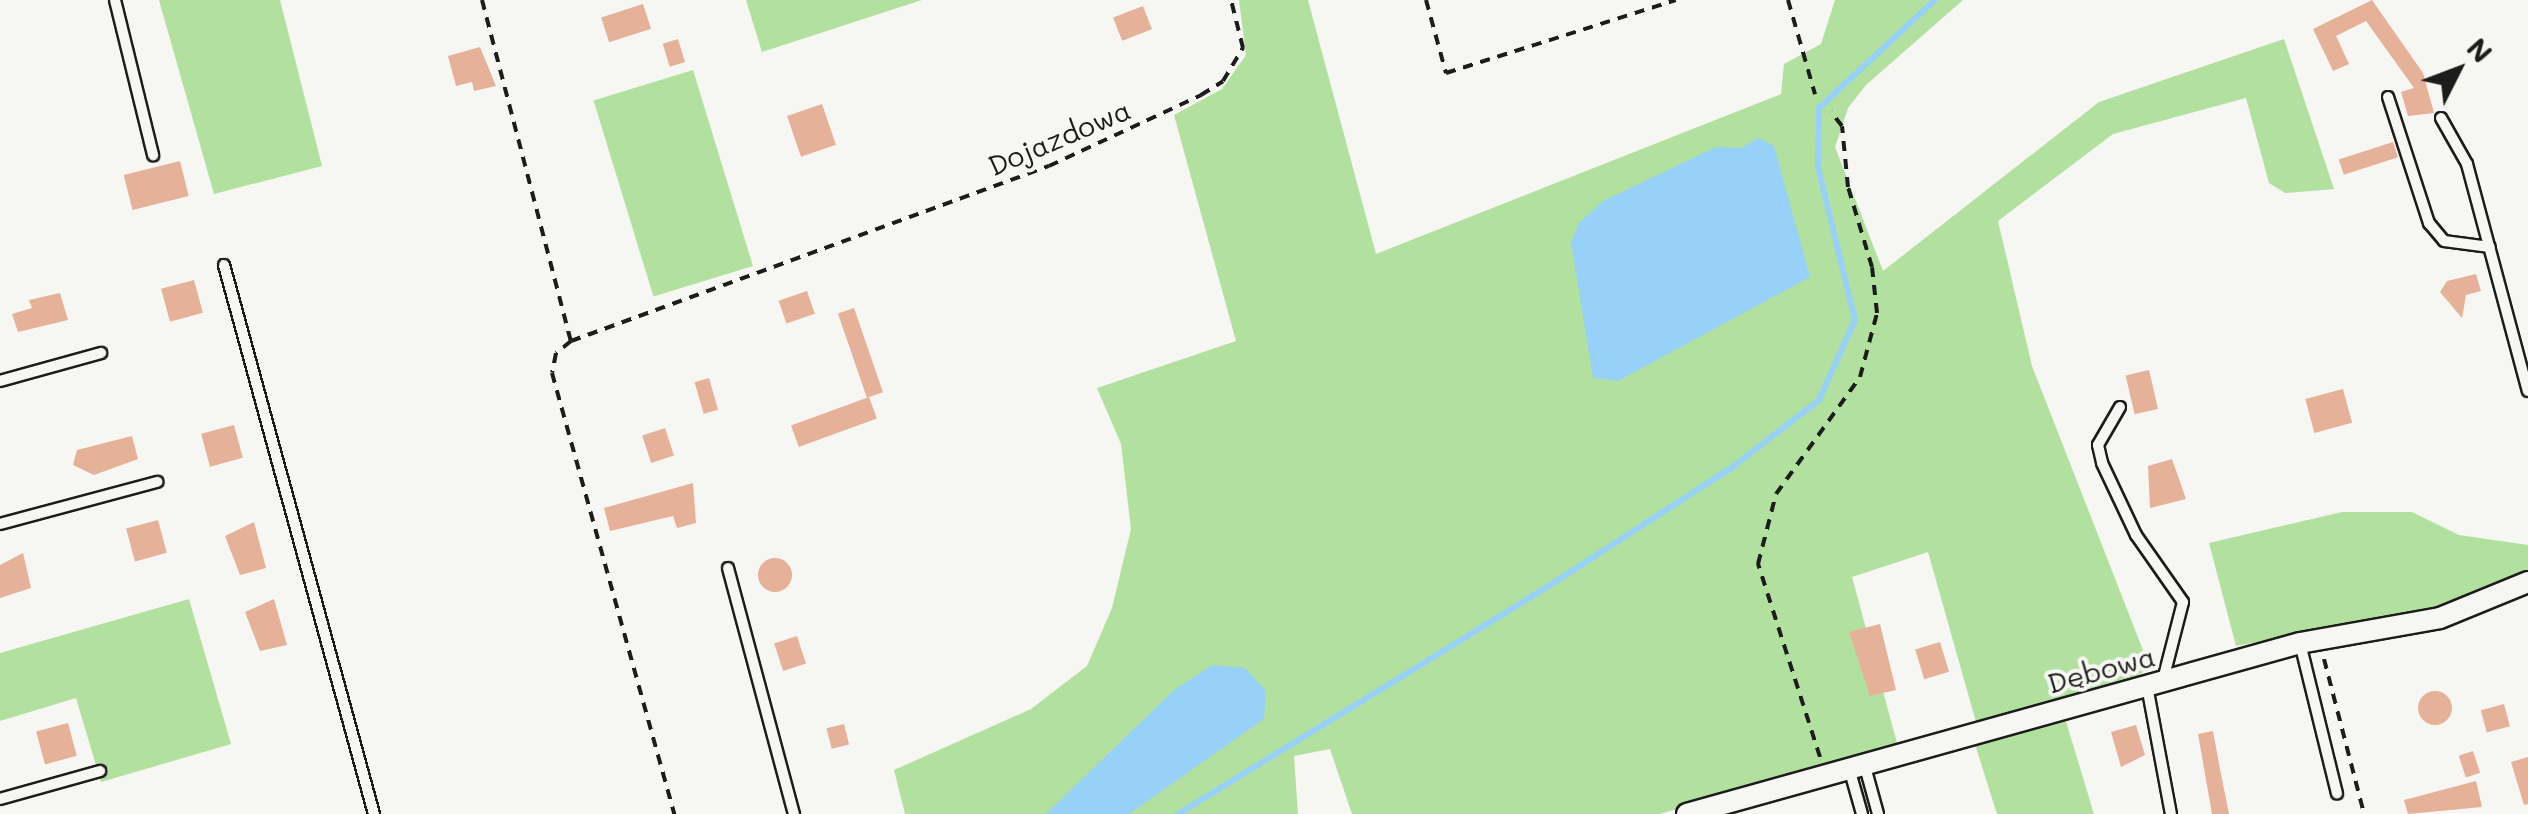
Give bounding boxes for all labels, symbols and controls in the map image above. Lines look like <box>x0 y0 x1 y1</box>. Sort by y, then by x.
north arrow <box>2408 20 2508 120</box>
text: N <box>2460 30 2501 70</box>
street label: Dojazdowa <box>983 92 1135 182</box>
street label: Dębowa <box>2043 639 2159 699</box>

